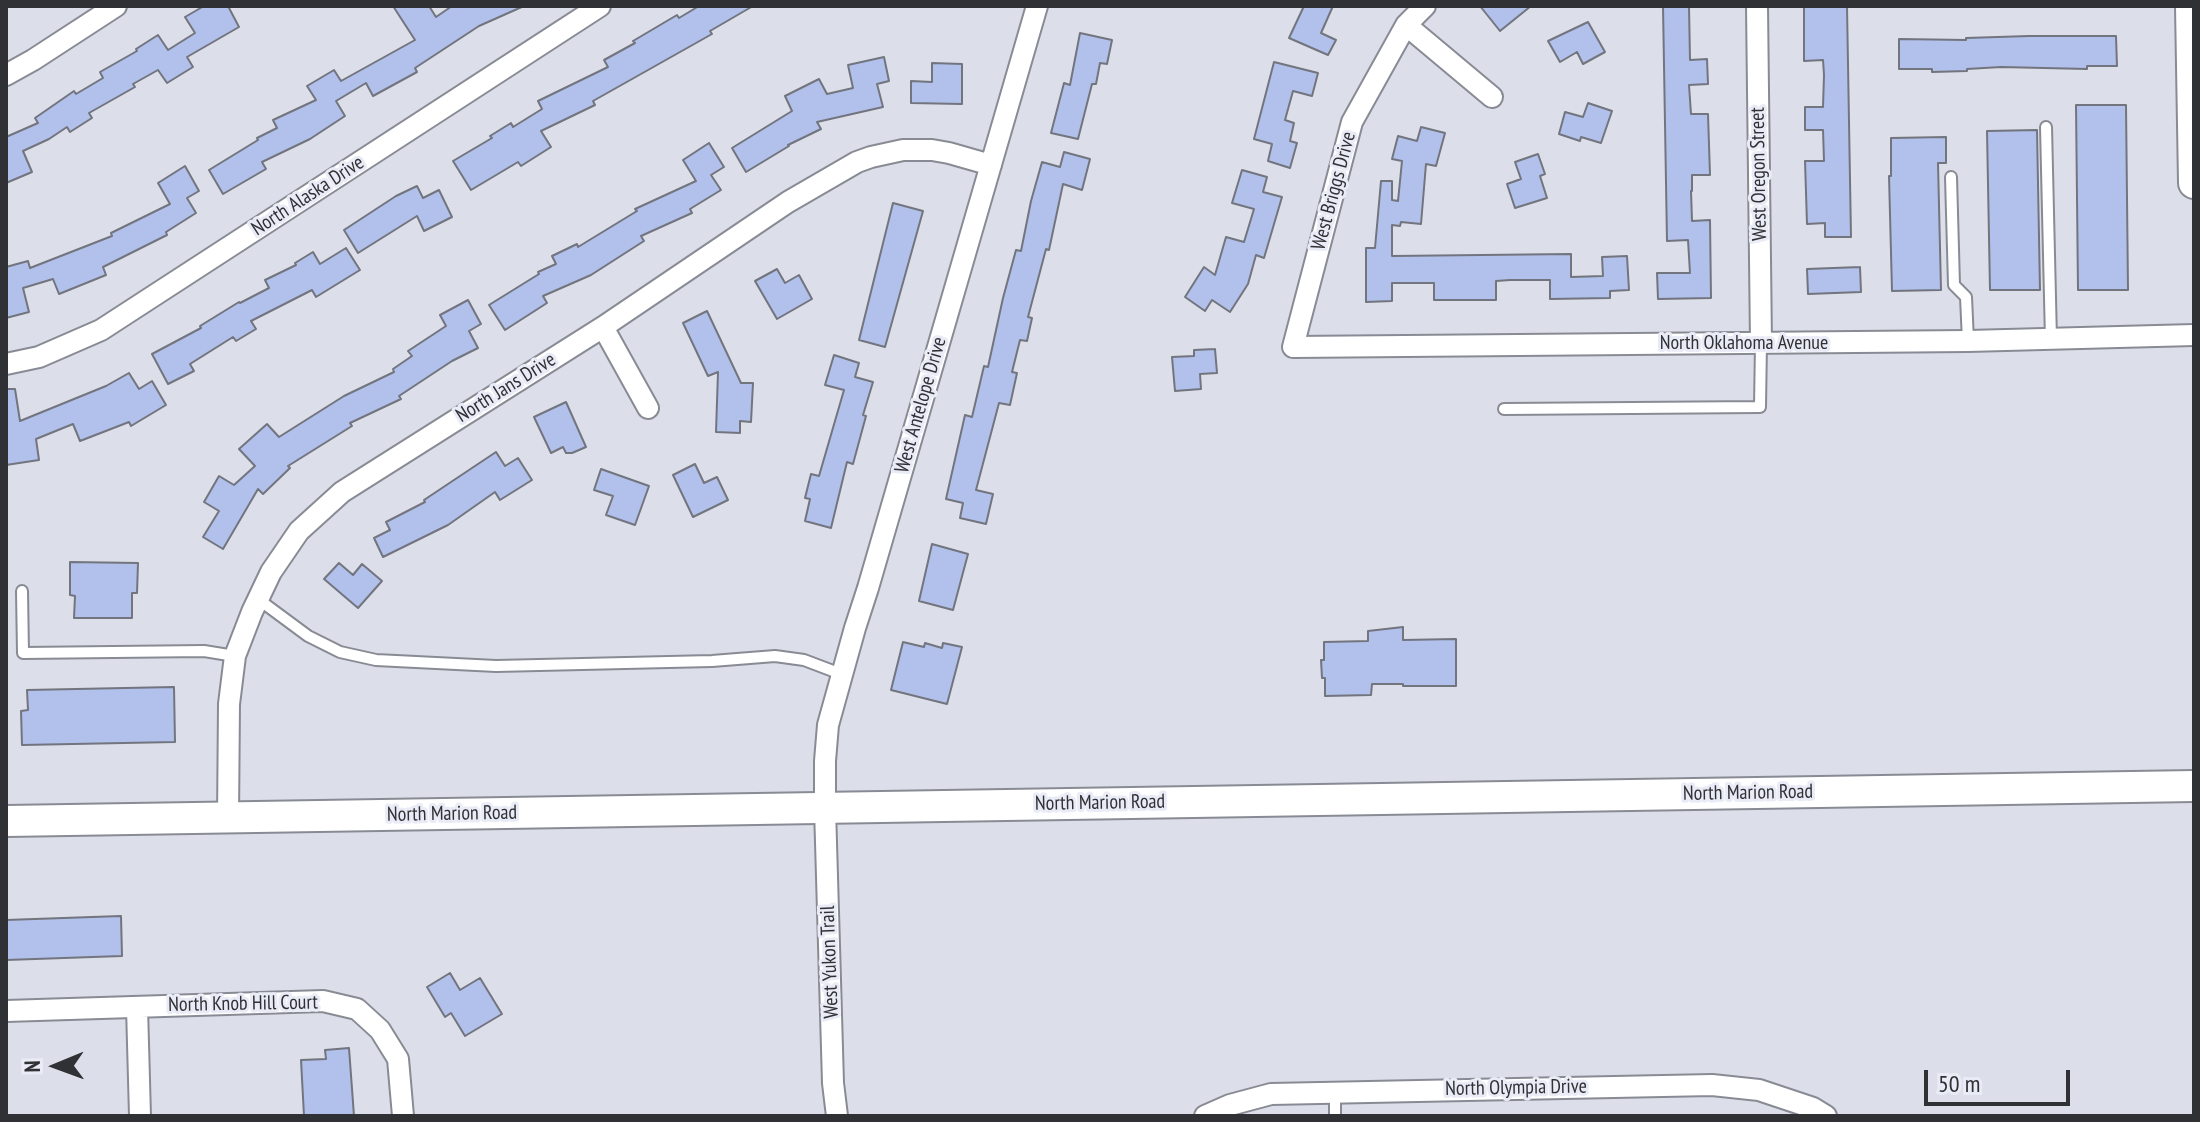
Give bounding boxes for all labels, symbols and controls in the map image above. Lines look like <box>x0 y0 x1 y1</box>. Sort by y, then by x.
street label: West Oregon Street <box>1746 107 1772 241</box>
street label: West Briggs Drive <box>1307 129 1361 253</box>
street label: North Alaska Drive <box>247 151 369 241</box>
street label: North Oklahoma Avenue <box>1660 331 1828 355</box>
street label: West Antelope Drive <box>890 334 952 476</box>
street label: North Jans Drive <box>452 348 560 428</box>
street label: North Marion Road <box>1683 780 1813 806</box>
street label: North Marion Road <box>1035 790 1165 816</box>
street label: North Marion Road <box>387 801 517 827</box>
street label: West Yukon Trail <box>816 905 844 1019</box>
street label: North Knob Hill Court <box>168 991 318 1017</box>
north arrow <box>16 1026 96 1106</box>
scale bar <box>1928 1054 2074 1104</box>
text: N <box>18 1060 46 1073</box>
text: 50 m <box>1938 1068 1980 1099</box>
street label: North Olympia Drive <box>1445 1075 1587 1101</box>

